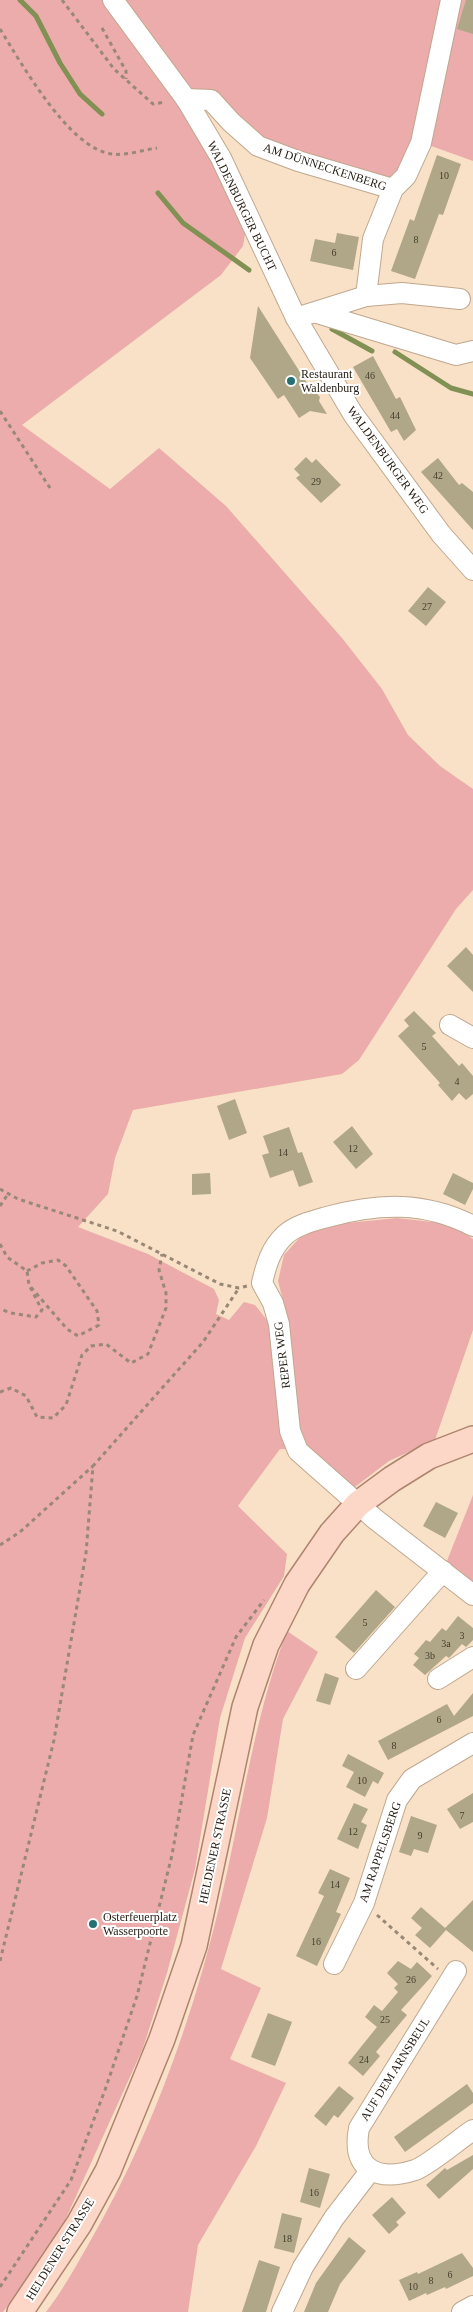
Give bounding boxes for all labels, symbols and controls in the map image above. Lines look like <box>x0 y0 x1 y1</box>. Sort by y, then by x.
street label: WALDENBURGER BUCHT <box>204 139 280 274</box>
street label: AM DÜNNECKENBERG <box>261 140 389 194</box>
house number: 10 <box>439 170 449 181</box>
house number: 8 <box>414 234 419 245</box>
house number: 6 <box>332 247 337 258</box>
place label: Restaurant Waldenburg <box>301 367 359 395</box>
house number: 46 <box>365 370 375 381</box>
marker: Restaurant Waldenburg <box>285 375 297 387</box>
street label: WALDENBURGER WEG <box>344 404 432 517</box>
house number: 44 <box>390 410 400 421</box>
house number: 42 <box>433 470 443 481</box>
house number: 29 <box>311 476 321 487</box>
house number: 27 <box>422 601 432 612</box>
house number: 5 <box>422 1041 427 1052</box>
house number: 4 <box>455 1076 460 1087</box>
house number: 12 <box>348 1143 358 1154</box>
house number: 14 <box>278 1147 288 1158</box>
street label: REPER WEG <box>271 1320 293 1389</box>
house number: 5 <box>363 1617 368 1628</box>
house number: 3 <box>460 1630 465 1641</box>
house number: 3a <box>441 1638 451 1649</box>
house number: 3b <box>425 1650 435 1661</box>
house number: 6 <box>437 1714 442 1725</box>
house number: 8 <box>392 1740 397 1751</box>
house number: 10 <box>357 1775 367 1786</box>
street label: HELDENER STRASSE <box>196 1787 234 1905</box>
street label: AM RAPPELSBERG <box>356 1799 404 1904</box>
house number: 7 <box>460 1810 465 1821</box>
house number: 12 <box>348 1826 358 1837</box>
house number: 9 <box>418 1830 423 1841</box>
house number: 14 <box>330 1879 340 1890</box>
place label: Osterfeuerplatz Wasserpoorte <box>103 1910 177 1938</box>
marker: Osterfeuerplatz Wasserpoorte <box>87 1918 99 1930</box>
house number: 16 <box>311 1936 321 1947</box>
house number: 26 <box>406 1974 416 1985</box>
house number: 25 <box>380 2014 390 2025</box>
street label: AUF DEM ARNSBEUL <box>357 2015 433 2123</box>
house number: 24 <box>359 2054 369 2065</box>
house number: 16 <box>309 2187 319 2198</box>
street label: HELDENER STRASSE <box>23 2195 97 2303</box>
house number: 18 <box>282 2233 292 2244</box>
house number: 6 <box>448 2269 453 2280</box>
house number: 8 <box>429 2275 434 2286</box>
house number: 10 <box>408 2281 418 2292</box>

